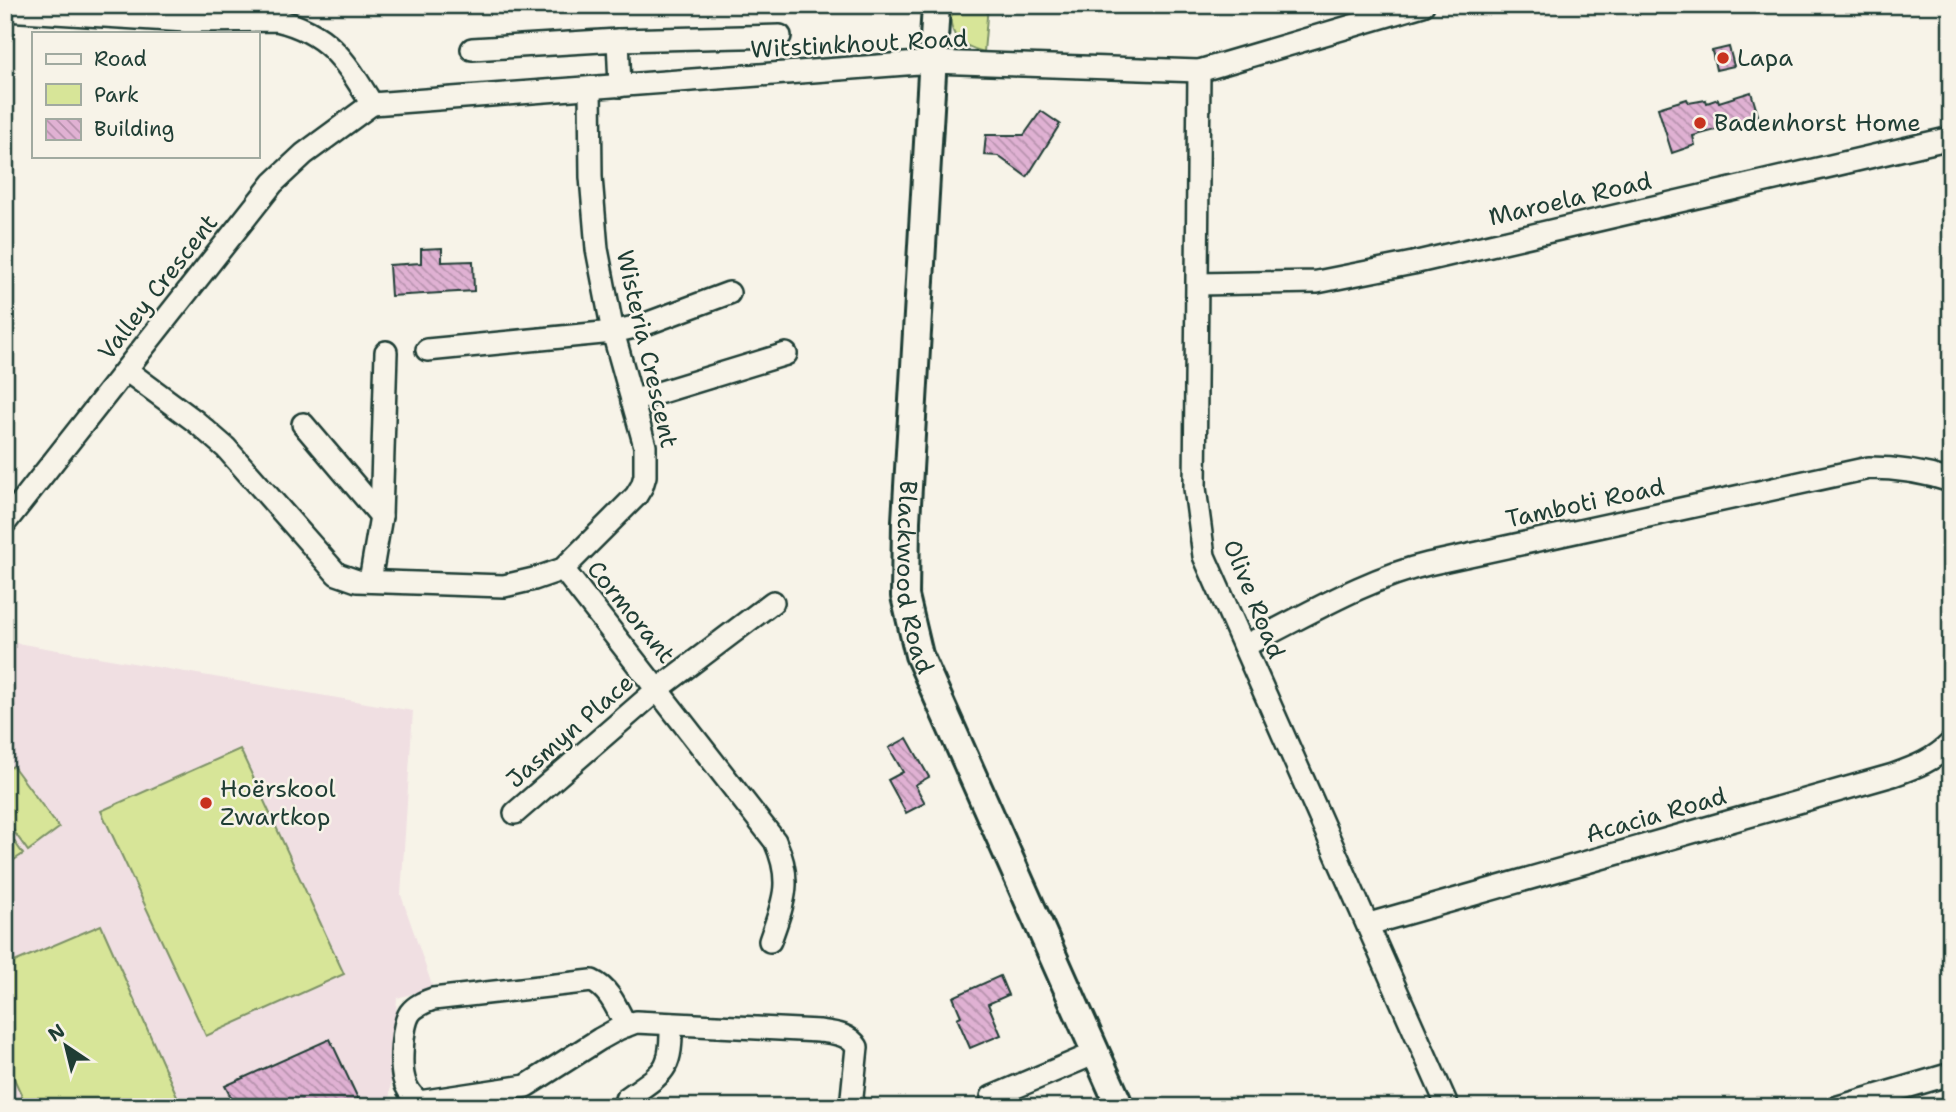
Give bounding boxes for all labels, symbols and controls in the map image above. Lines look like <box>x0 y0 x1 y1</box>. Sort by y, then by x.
street label: Witstinkhout Road <box>750 22 968 66</box>
legend <box>32 32 259 158</box>
place label: Lapa <box>1737 42 1793 74</box>
text: Road <box>94 45 147 73</box>
marker: Lapa <box>1715 50 1731 66</box>
text: Park <box>94 81 139 109</box>
place label: Badenhorst Home <box>1714 107 1921 139</box>
text: Building <box>94 115 174 143</box>
marker: Badenhorst Home <box>1692 115 1708 131</box>
street label: Maroela Road <box>1485 165 1655 233</box>
street label: Valley Crescent <box>91 207 225 367</box>
street label: Wisteria Crescent <box>609 247 685 451</box>
street label: Tamboti Road <box>1503 471 1667 535</box>
street label: Blackwood Road <box>889 480 941 679</box>
street label: Olive Road <box>1216 535 1292 663</box>
street label: Cormorant <box>580 554 682 670</box>
street label: Jasmyn Place <box>500 667 640 795</box>
place label: Hoërskool Zwartkop <box>220 773 336 833</box>
street label: Acacia Road <box>1582 780 1730 850</box>
marker: Hoërskool Zwartkop <box>198 795 214 811</box>
north arrow <box>32 1010 102 1080</box>
text: N <box>43 1018 70 1047</box>

